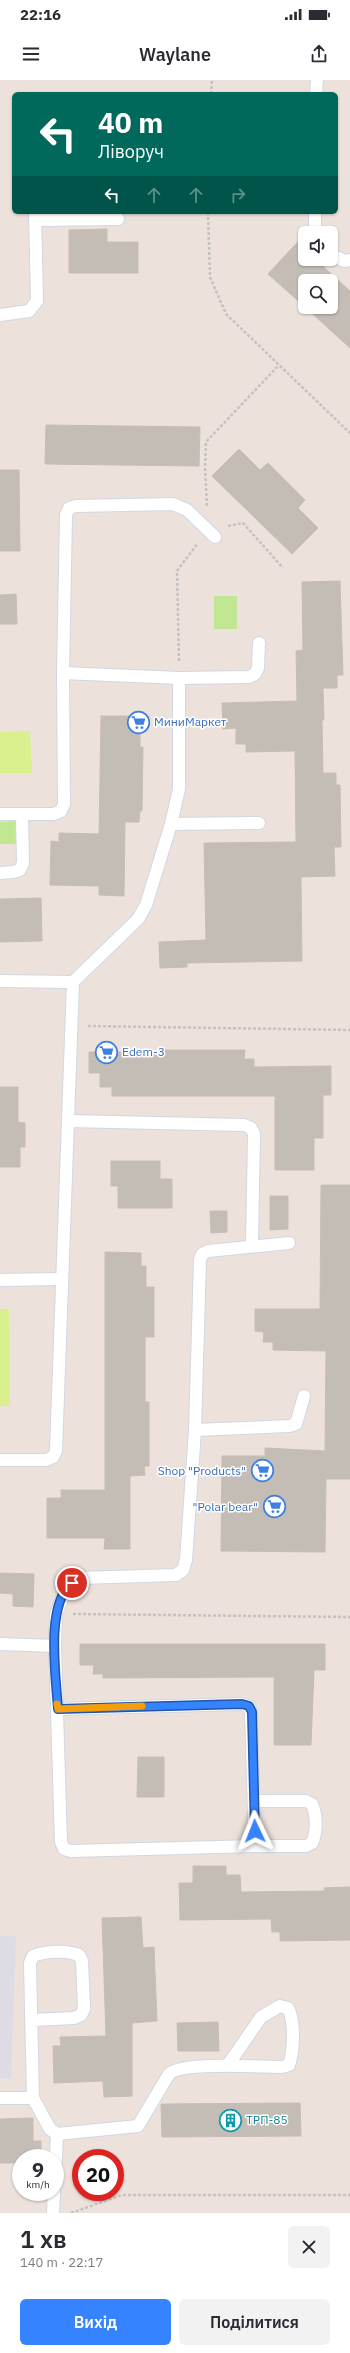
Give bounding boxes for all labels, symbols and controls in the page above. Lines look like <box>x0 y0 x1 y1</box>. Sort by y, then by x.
text: 22:16 <box>20 5 61 24</box>
icon: menu <box>20 43 42 65</box>
text: Waylane <box>139 43 211 66</box>
icon: share <box>308 43 330 65</box>
text: 40 m <box>98 104 163 141</box>
icon: left <box>32 108 84 160</box>
text: Ліворуч <box>98 140 164 163</box>
icon: left <box>101 184 123 206</box>
icon: ahead <box>143 184 165 206</box>
icon: ahead <box>185 184 207 206</box>
icon: right <box>227 184 249 206</box>
map controls <box>298 226 338 314</box>
button: sound <box>298 226 338 266</box>
button: search <box>298 274 338 314</box>
supermarket icon: МиниМаркет <box>125 709 151 735</box>
place label: МиниМаркет <box>154 714 227 729</box>
supermarket icon: Edem-3 <box>94 1039 120 1065</box>
place label: Edem-3 <box>122 1044 165 1059</box>
supermarket icon: Shop "Products" <box>249 1458 275 1484</box>
place label: Shop "Products" <box>158 1463 246 1478</box>
supermarket icon: "Polar bear" <box>261 1494 287 1520</box>
place label: "Polar bear" <box>193 1499 258 1514</box>
pin <box>55 1566 89 1600</box>
icon: arrive <box>61 1572 83 1594</box>
position arrow <box>234 1810 276 1852</box>
building icon: ТРП-85 <box>218 2107 244 2133</box>
place label: ТРП-85 <box>246 2112 288 2127</box>
speed limit sign: 20 <box>72 2149 124 2201</box>
text: 9 <box>32 2156 44 2183</box>
text: km/h <box>26 2178 50 2191</box>
text: 1 хв <box>20 2223 67 2255</box>
button: close <box>288 2226 330 2268</box>
text: 140 m · 22:17 <box>20 2254 103 2271</box>
button: Вихід <box>20 2299 171 2345</box>
button: Поділитися <box>179 2299 330 2345</box>

